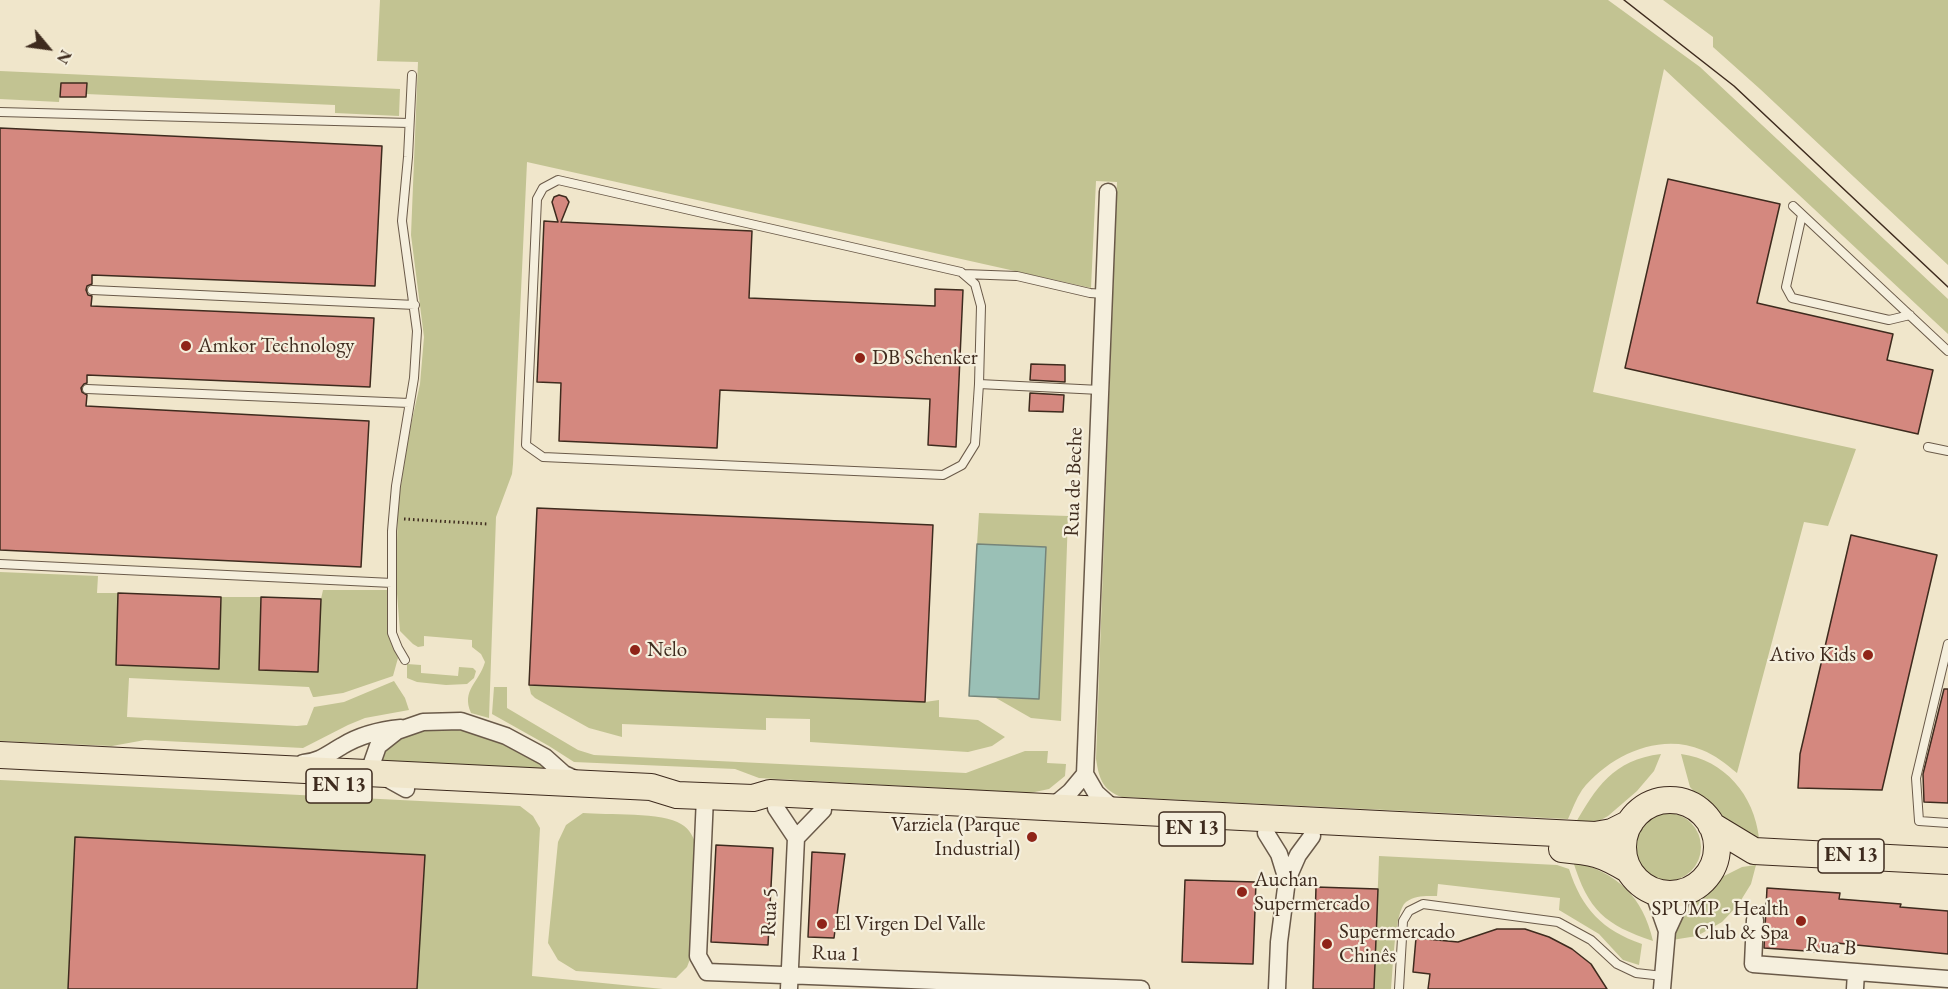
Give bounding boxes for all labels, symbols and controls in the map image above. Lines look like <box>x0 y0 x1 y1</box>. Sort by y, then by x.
north arrow <box>18 18 78 78</box>
text: N <box>52 46 77 68</box>
place label: Amkor Technology <box>198 333 354 359</box>
marker: Amkor Technology <box>179 339 193 353</box>
place label: DB Schenker <box>872 345 978 371</box>
marker: DB Schenker <box>853 351 867 365</box>
street label: Rua de Beche <box>1059 427 1089 537</box>
place label: Nelo <box>647 637 687 663</box>
place label: Ativo Kids <box>1770 642 1856 668</box>
marker: Nelo <box>628 643 642 657</box>
marker: Ativo Kids <box>1861 648 1875 662</box>
road number: EN 13 <box>306 769 372 803</box>
place label: Varziela (Parque Industrial) <box>891 812 1020 862</box>
road number: EN 13 <box>1159 812 1225 846</box>
marker: Varziela (Parque Industrial) <box>1025 830 1039 844</box>
road number: EN 13 <box>1818 839 1884 873</box>
place label: Auchan Supermercado <box>1254 867 1370 917</box>
marker: Auchan Supermercado <box>1235 885 1249 899</box>
street label: Rua 5 <box>756 887 784 937</box>
place label: SPUMP - Health Club & Spa <box>1651 896 1789 946</box>
place label: El Virgen Del Valle <box>834 911 985 937</box>
marker: SPUMP - Health Club & Spa <box>1794 914 1808 928</box>
marker: El Virgen Del Valle <box>815 917 829 931</box>
place label: Supermercado Chinês <box>1339 919 1455 969</box>
street label: Rua B <box>1805 932 1857 962</box>
marker: Supermercado Chinês <box>1320 937 1334 951</box>
street label: Rua 1 <box>811 941 861 967</box>

